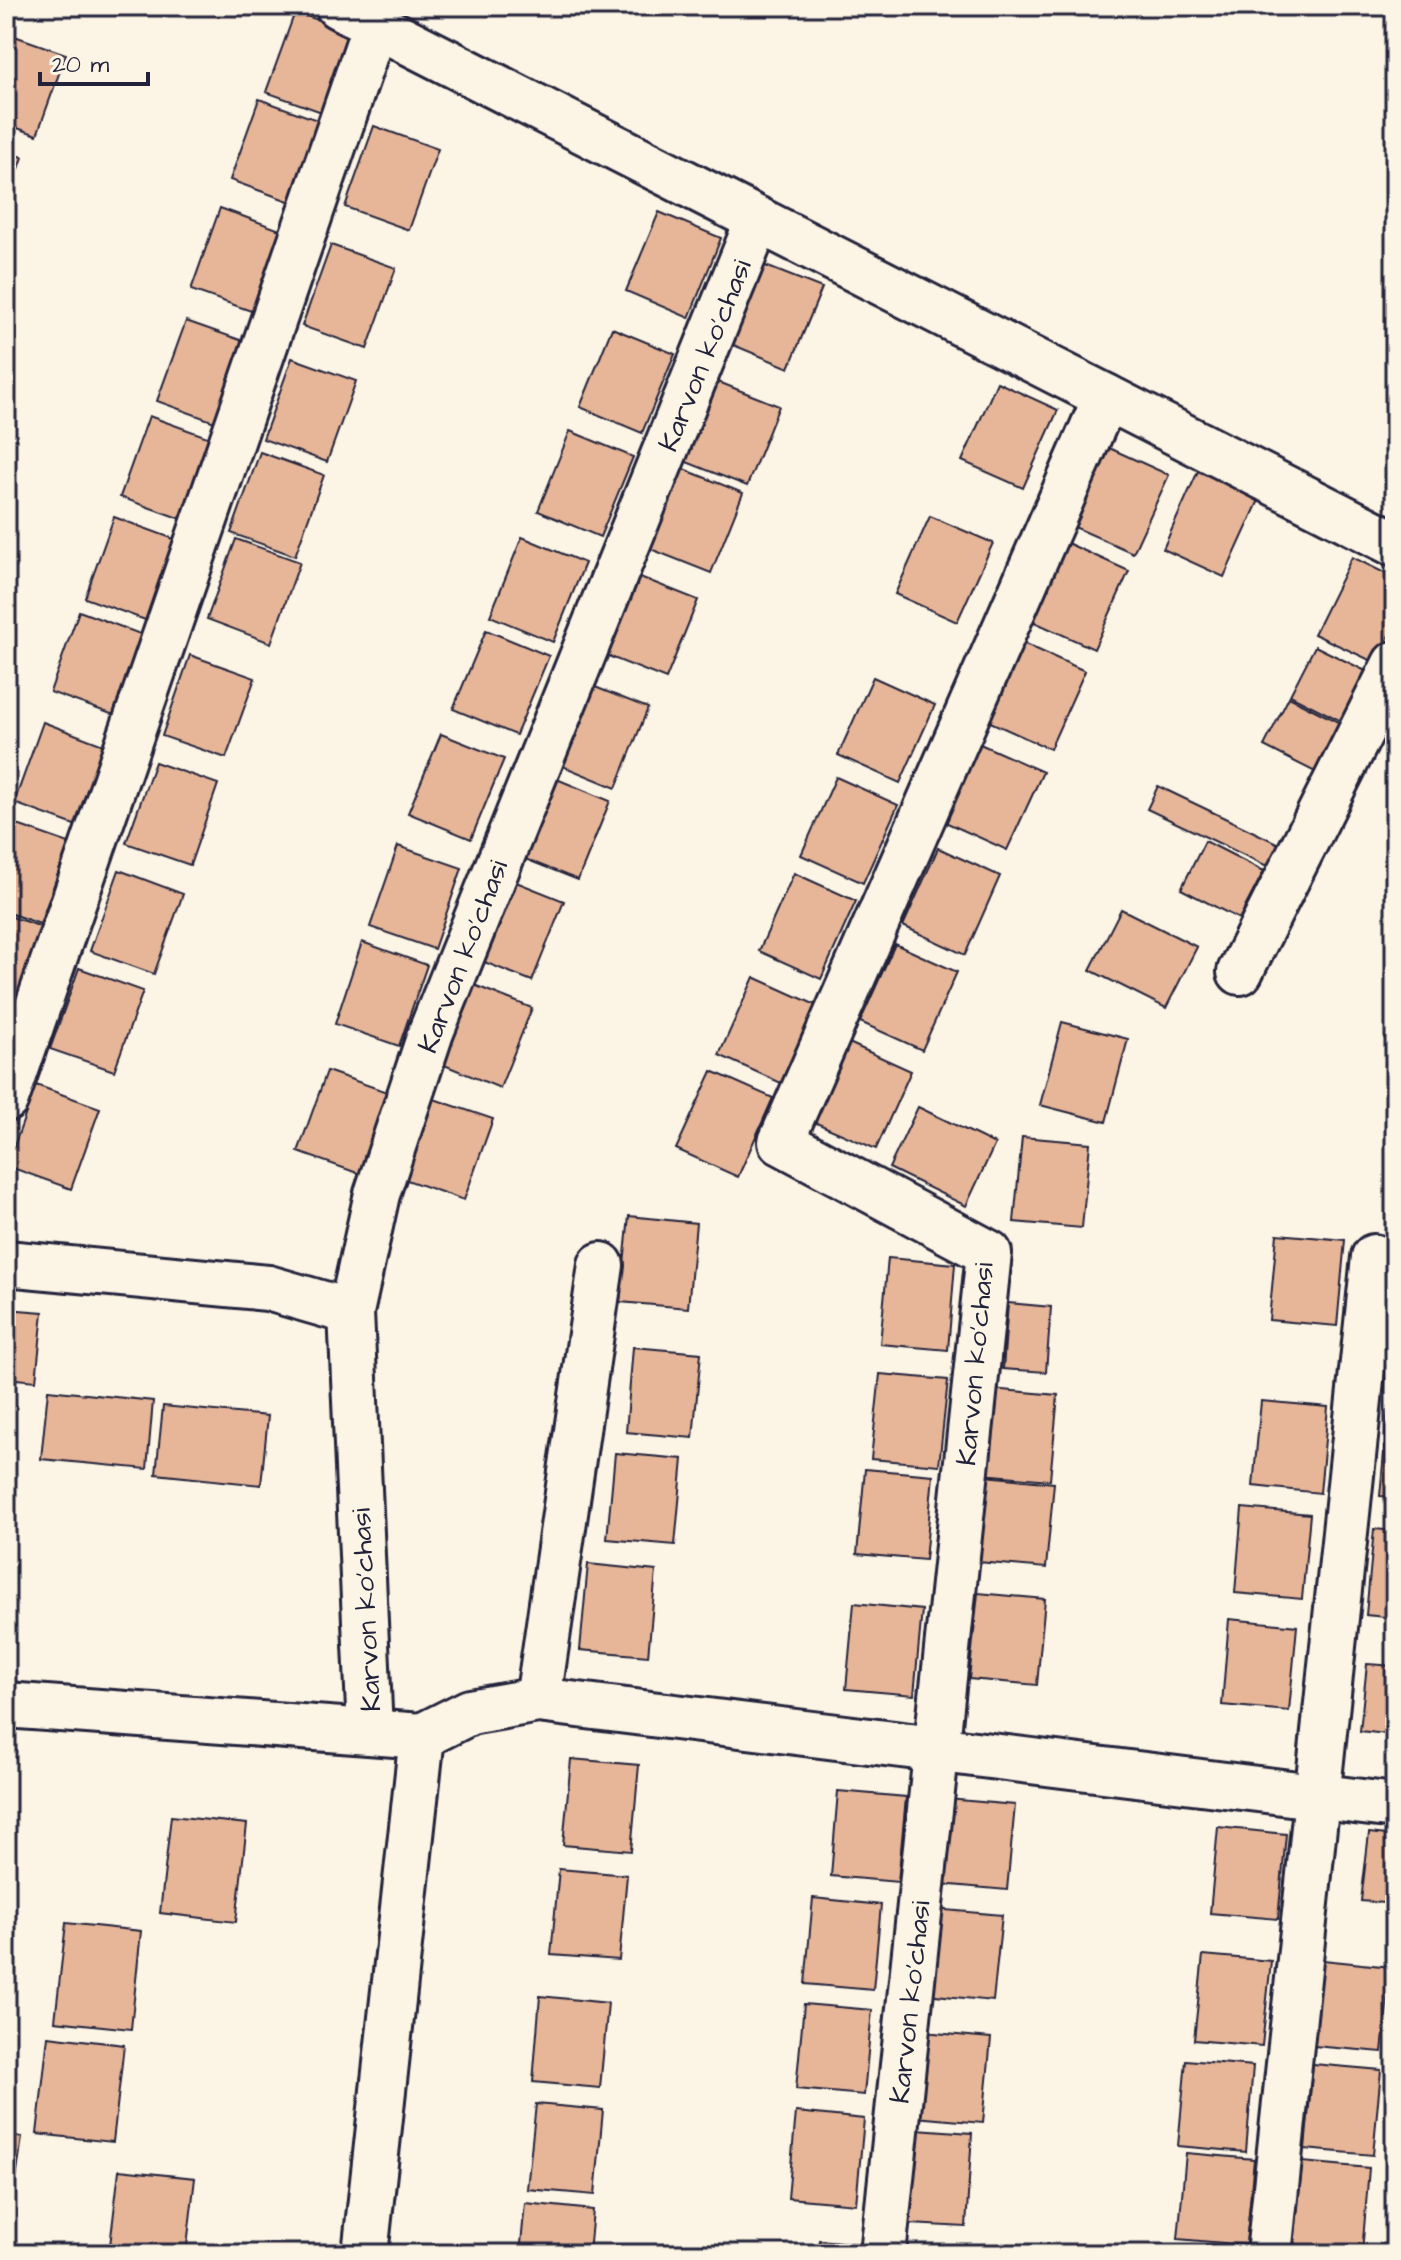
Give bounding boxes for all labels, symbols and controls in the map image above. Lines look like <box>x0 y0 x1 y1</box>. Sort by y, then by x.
scale bar <box>40 36 148 86</box>
text: 20 m <box>52 48 109 82</box>
street label: Karvon ko'chasi <box>649 254 762 457</box>
street label: Karvon ko'chasi <box>409 854 518 1059</box>
street label: Karvon ko'chasi <box>947 1261 1004 1467</box>
street label: Karvon ko'chasi <box>342 1507 391 1713</box>
street label: Karvon ko'chasi <box>880 1899 941 2106</box>

